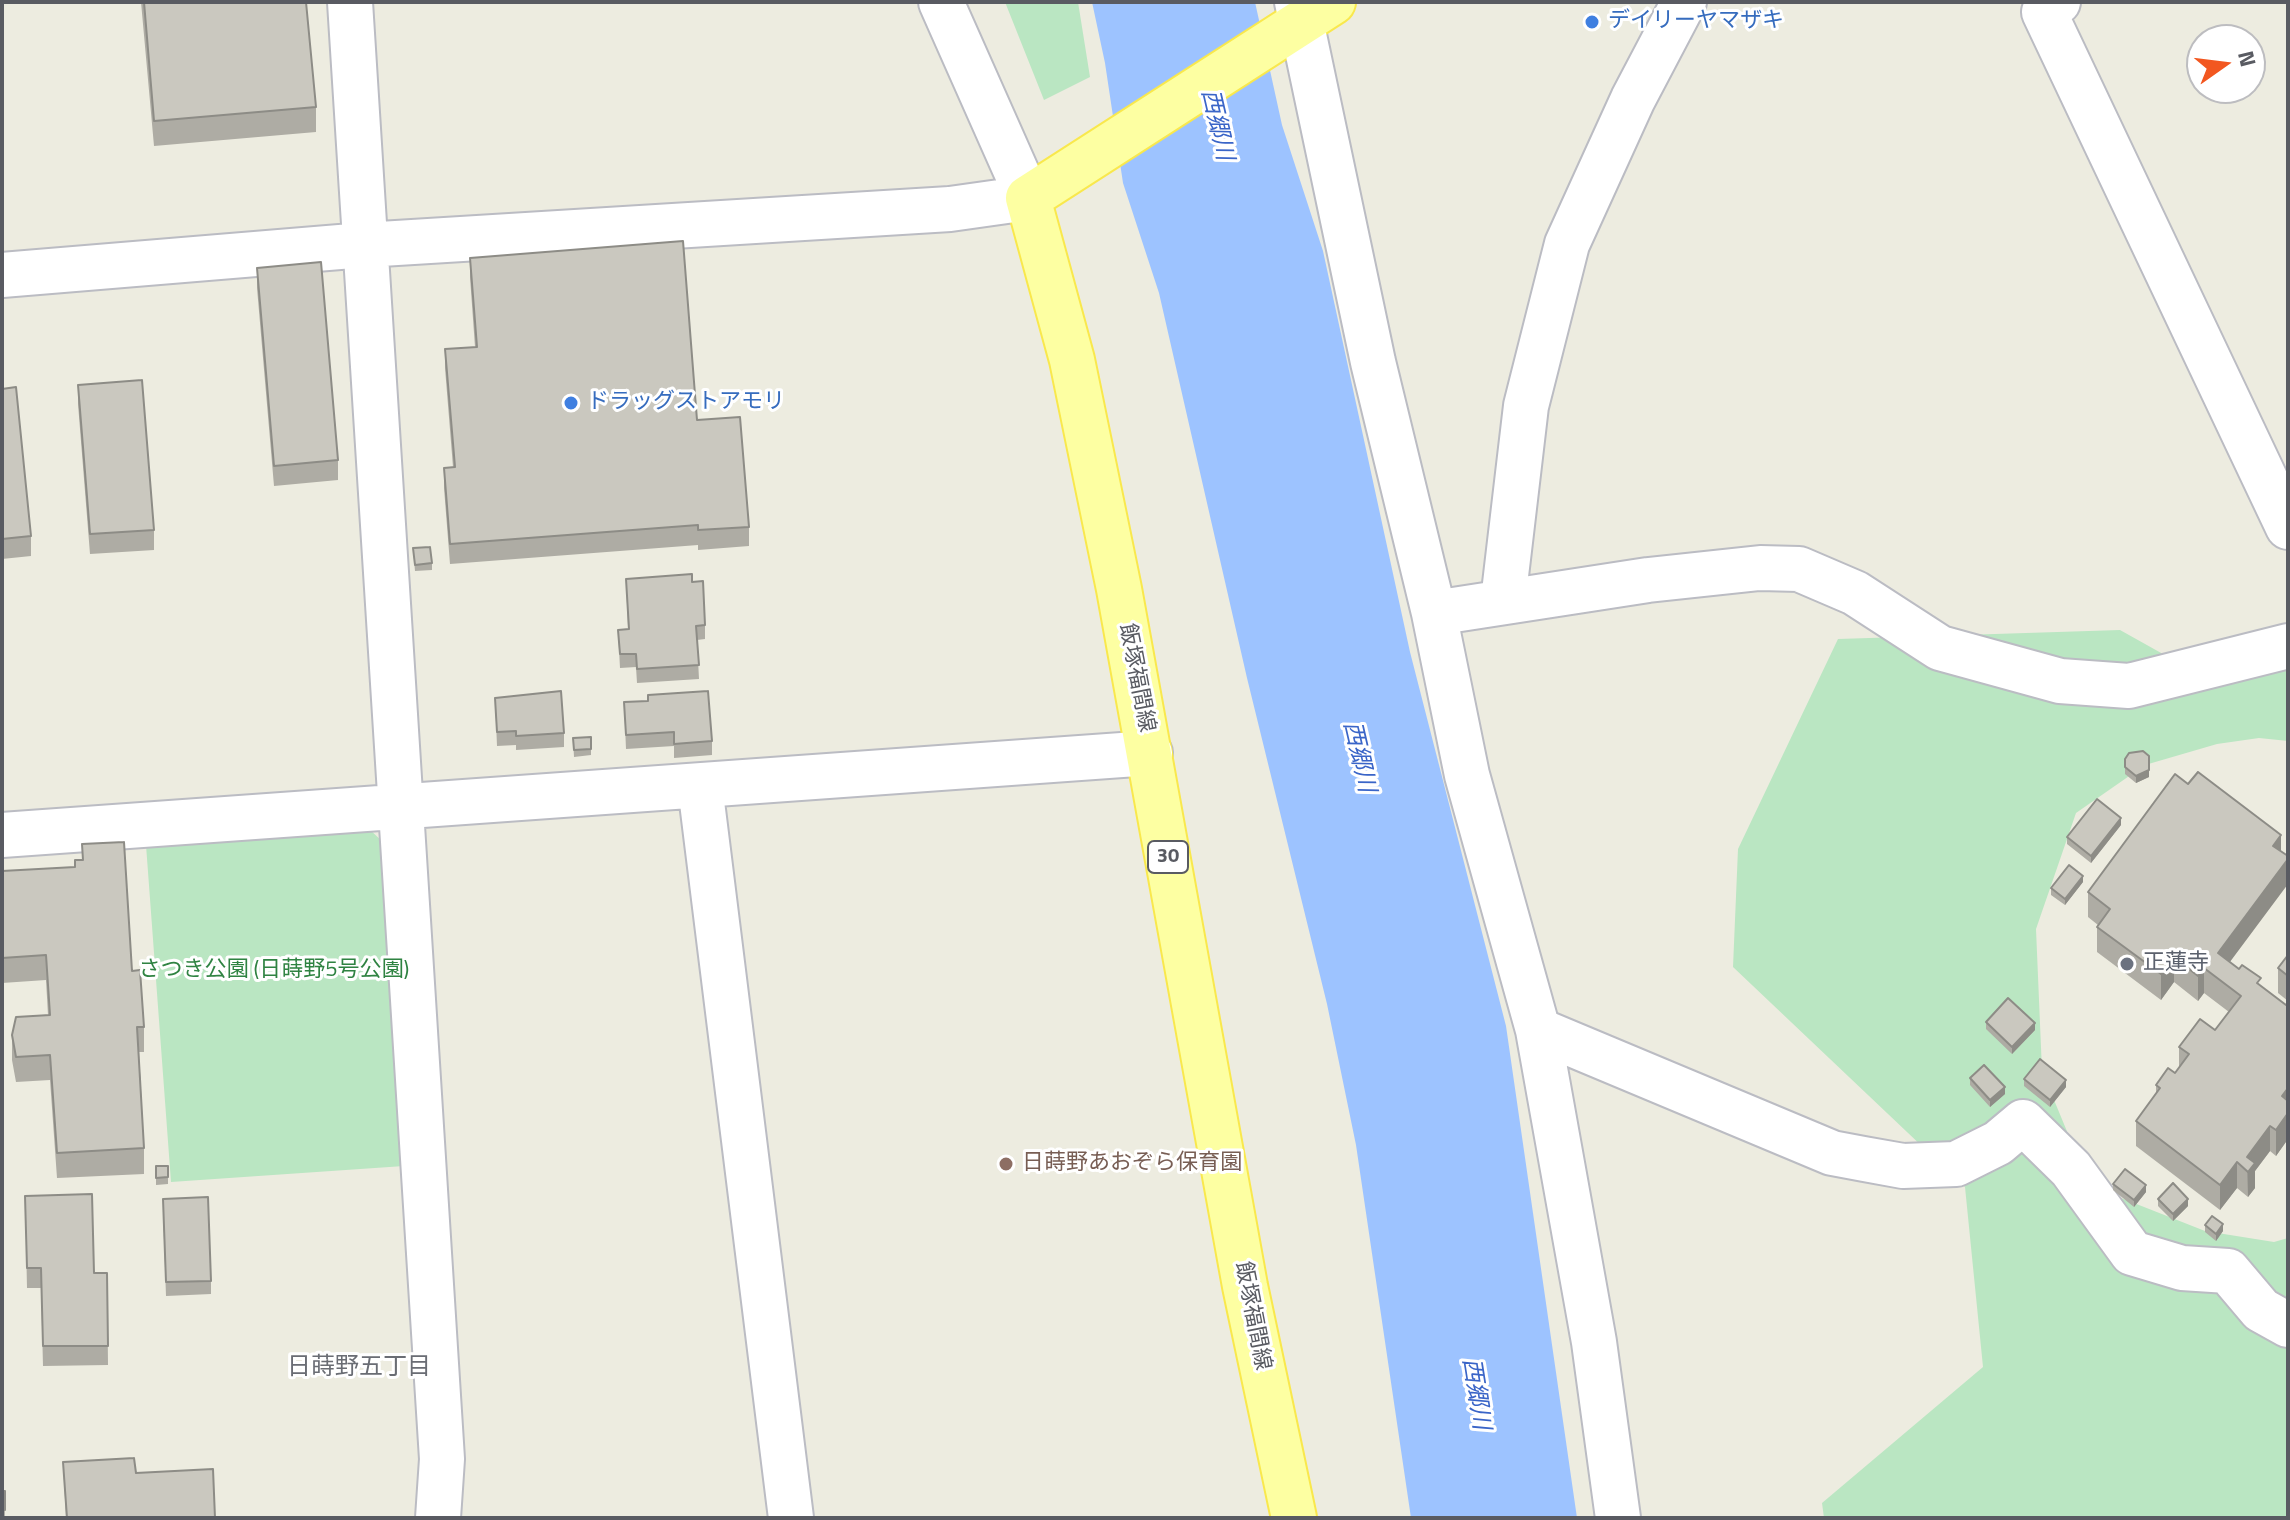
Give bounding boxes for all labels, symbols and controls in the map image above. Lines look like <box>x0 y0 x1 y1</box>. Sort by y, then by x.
place label: デイリーヤマザキ <box>1608 9 1784 35</box>
marker: デイリーヤマザキ <box>1583 13 1601 31</box>
north arrow <box>2186 24 2266 104</box>
text: N <box>2229 47 2266 70</box>
water label: 西郷川 <box>1194 87 1238 163</box>
place label: ドラッグストアモリ <box>587 390 785 416</box>
marker: ドラッグストアモリ <box>562 394 580 412</box>
street label: 飯塚福間線 <box>1113 621 1159 735</box>
water label: 西郷川 <box>1336 719 1380 795</box>
road number: 30 <box>1148 841 1188 873</box>
place label: 正蓮寺 <box>2143 951 2209 977</box>
marker: 正蓮寺 <box>2118 955 2136 973</box>
park label: さつき公園 (日蒔野5号公園) <box>139 958 409 984</box>
place label: 日蒔野あおぞら保育園 <box>1022 1151 1242 1177</box>
marker: 日蒔野あおぞら保育園 <box>997 1155 1015 1173</box>
street label: 飯塚福間線 <box>1229 1259 1275 1373</box>
district label: 日蒔野五丁目 <box>287 1354 431 1382</box>
water label: 西郷川 <box>1455 1356 1495 1432</box>

